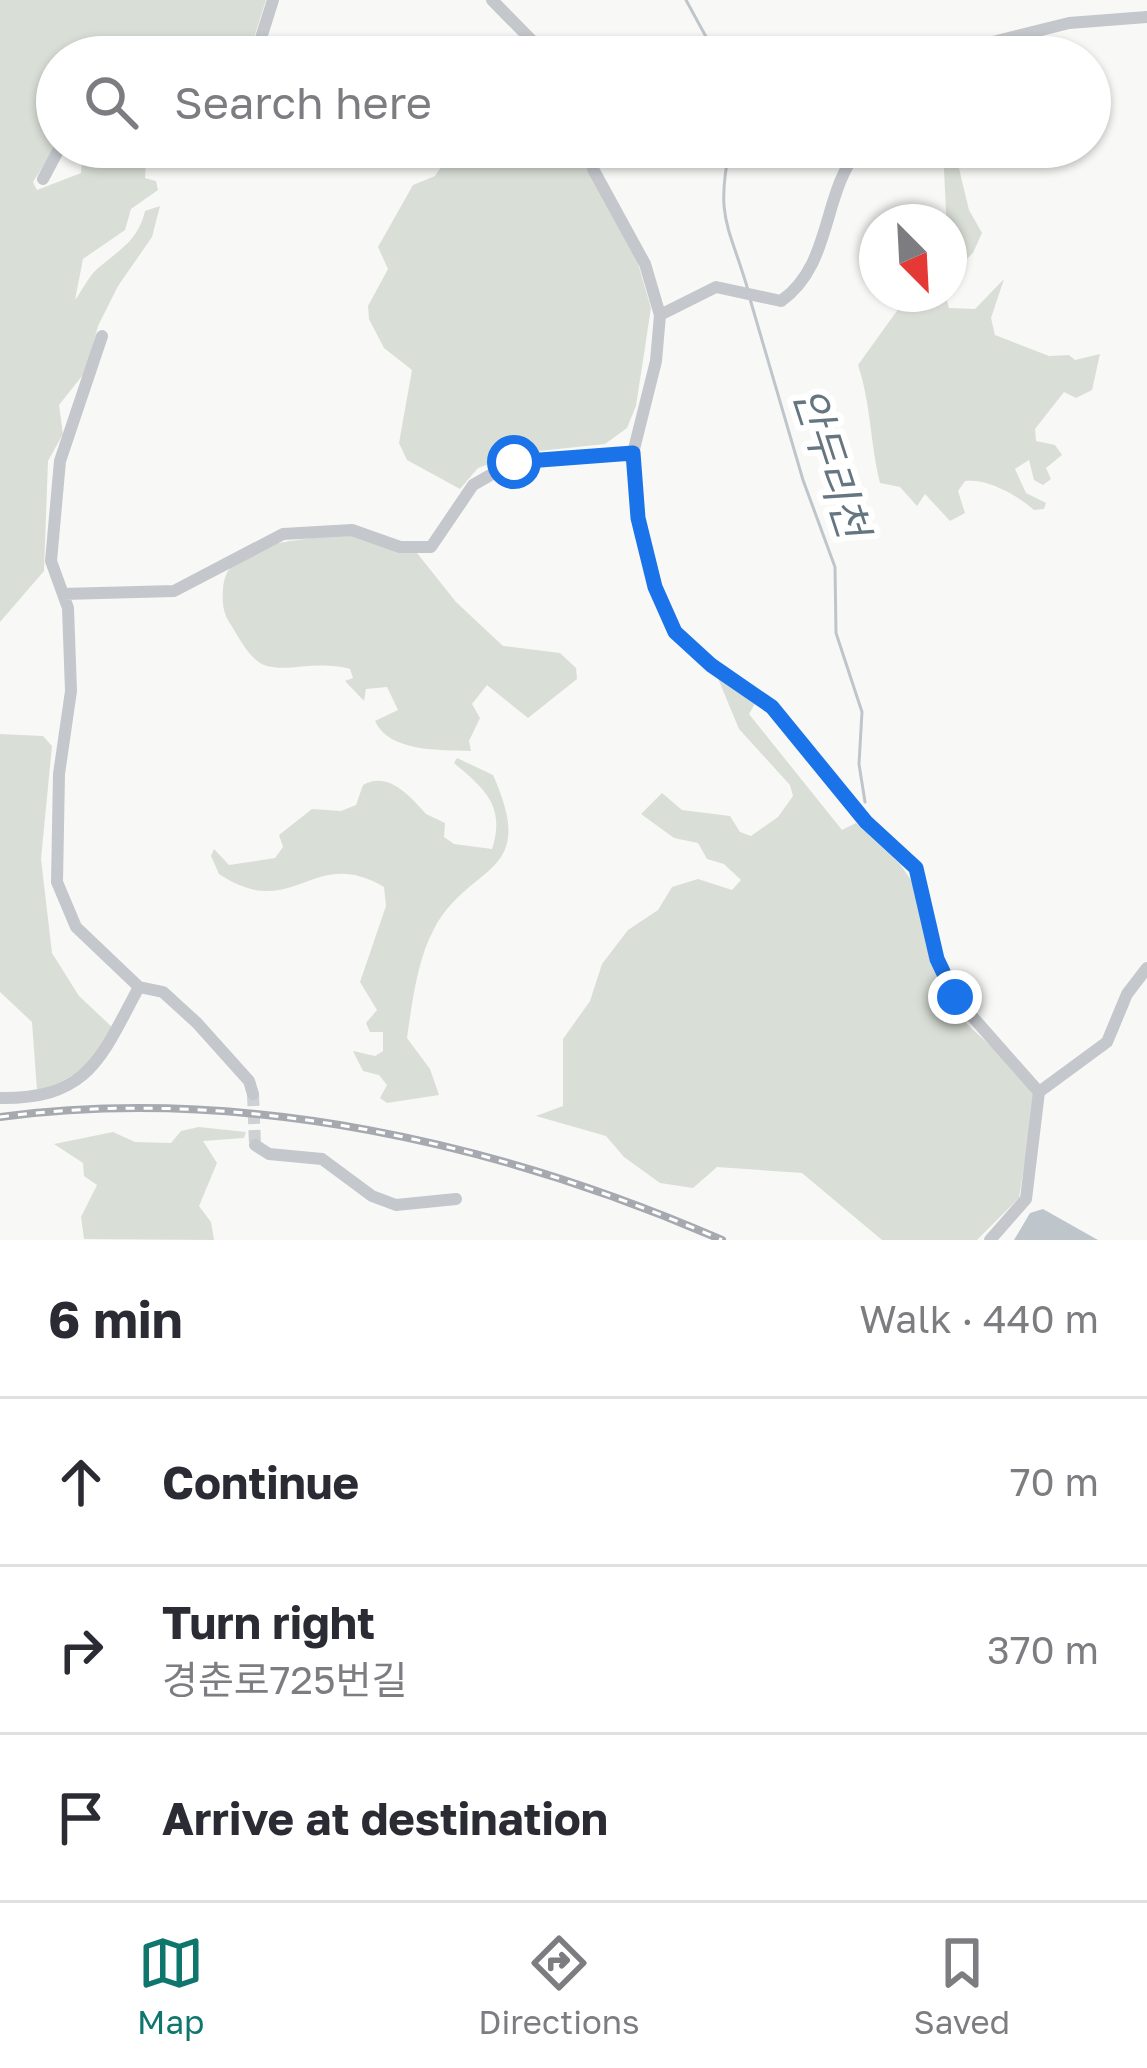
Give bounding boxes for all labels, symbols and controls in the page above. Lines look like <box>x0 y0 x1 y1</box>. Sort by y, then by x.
search box <box>36 36 1111 168</box>
icon: search <box>78 69 144 135</box>
text: Search here <box>174 75 432 129</box>
north arrow <box>859 204 967 312</box>
water label: 안두리천 <box>784 381 881 547</box>
route start <box>487 435 541 489</box>
route end <box>928 970 982 1024</box>
text: 6 min <box>48 1288 183 1349</box>
text: Walk · 440 m <box>859 1295 1099 1342</box>
icon: ahead <box>48 1449 114 1515</box>
text: Continue <box>162 1455 359 1509</box>
text: 70 m <box>1010 1458 1099 1505</box>
text: Turn right <box>162 1595 375 1649</box>
icon: right <box>48 1617 114 1683</box>
text: 370 m <box>987 1626 1099 1673</box>
text: 경춘로725번길 <box>162 1656 407 1703</box>
icon: arrive <box>48 1785 114 1851</box>
text: Arrive at destination <box>162 1791 608 1845</box>
tab: Map <box>137 1930 204 2041</box>
tab: Directions <box>478 1930 640 2041</box>
tab: Saved <box>914 1930 1010 2041</box>

